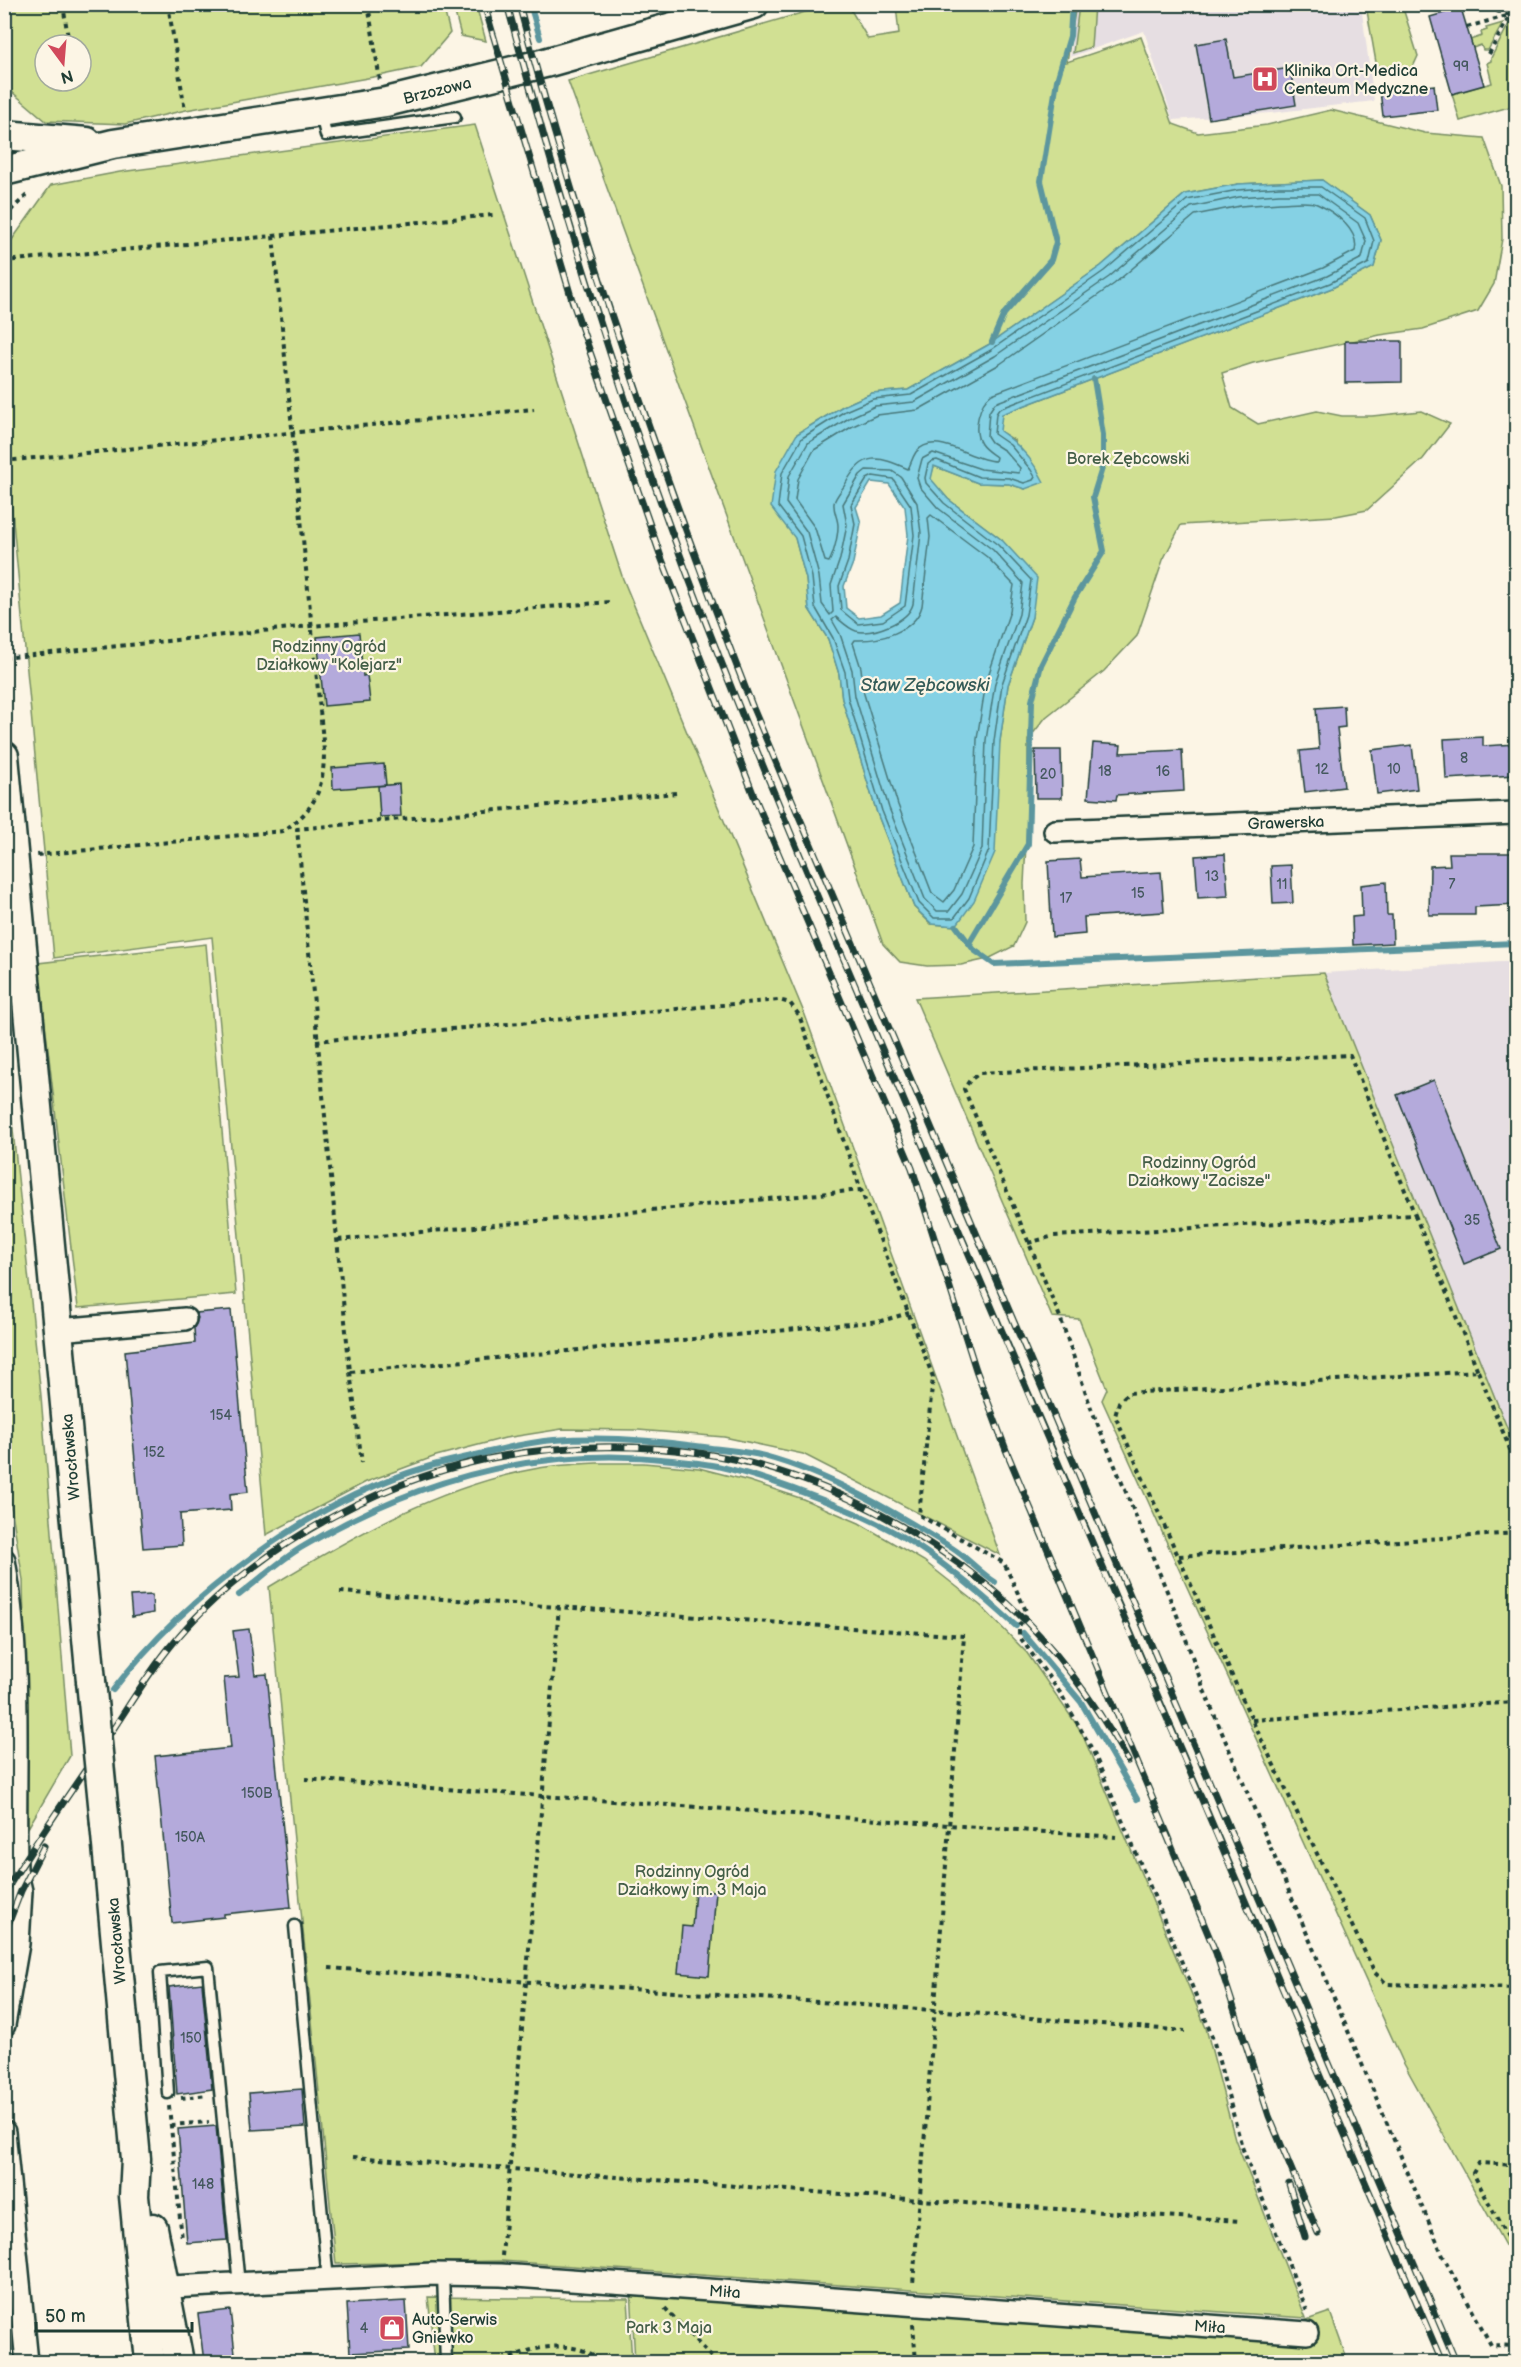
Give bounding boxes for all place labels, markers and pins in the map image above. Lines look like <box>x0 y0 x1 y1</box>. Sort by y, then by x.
place label: Klinika Ort-Medica Centeum Medyczne <box>1284 62 1429 99</box>
hospital icon: Klinika Ort-Medica Centeum Medyczne <box>1250 64 1280 94</box>
place label: Auto-Serwis Gniewko <box>412 2311 497 2348</box>
shop icon: Auto-Serwis Gniewko <box>377 2313 407 2343</box>

